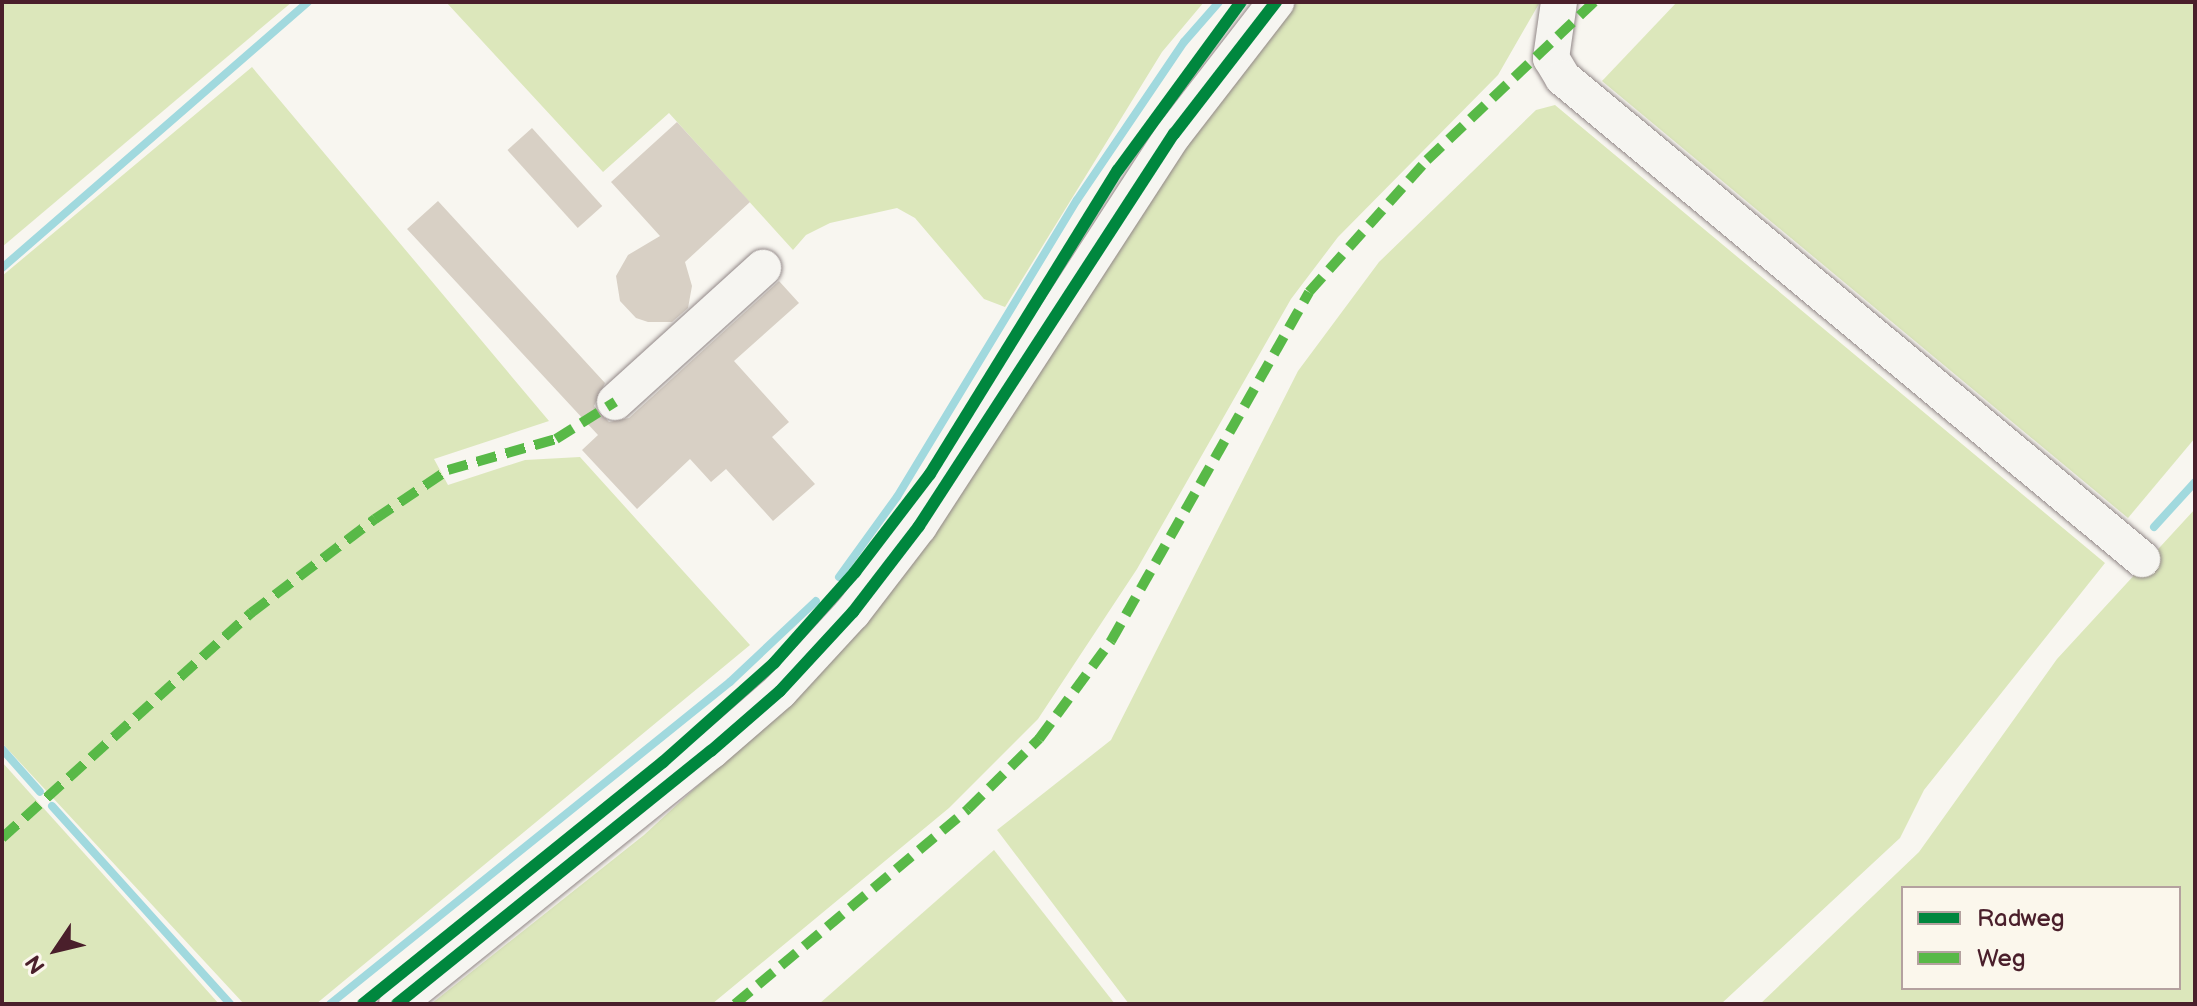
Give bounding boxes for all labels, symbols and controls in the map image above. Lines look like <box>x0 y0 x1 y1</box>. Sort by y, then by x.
legend <box>1901 886 2181 990</box>
text: Radweg <box>1977 904 2064 933</box>
north arrow <box>16 910 96 990</box>
text: Weg <box>1977 944 2026 973</box>
text: N <box>20 950 52 979</box>

